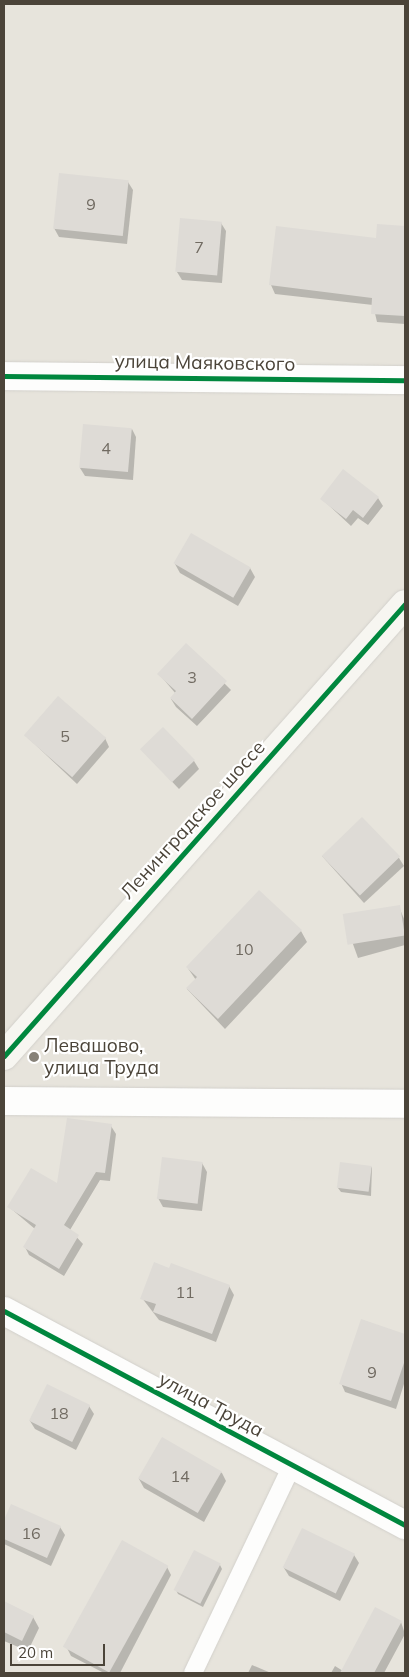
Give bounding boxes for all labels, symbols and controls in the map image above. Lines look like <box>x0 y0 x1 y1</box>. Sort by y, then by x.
house number: 9 <box>86 194 96 214</box>
house number: 7 <box>194 237 204 257</box>
street label: улица Маяковского <box>114 350 296 376</box>
house number: 4 <box>101 438 111 458</box>
house number: 3 <box>187 667 197 687</box>
house number: 5 <box>60 726 70 746</box>
street label: Ленинградское шоссе <box>116 736 270 904</box>
house number: 10 <box>234 939 254 959</box>
place label: Левашово, улица Труда <box>44 1035 159 1079</box>
marker: Левашово, улица Труда <box>28 1051 40 1063</box>
house number: 11 <box>175 1282 195 1302</box>
house number: 9 <box>367 1362 377 1382</box>
street label: улица Труда <box>155 1368 267 1442</box>
house number: 18 <box>49 1403 69 1423</box>
house number: 14 <box>170 1466 190 1486</box>
house number: 16 <box>21 1523 41 1543</box>
scale bar <box>12 1634 108 1666</box>
text: 20 m <box>18 1643 53 1662</box>

